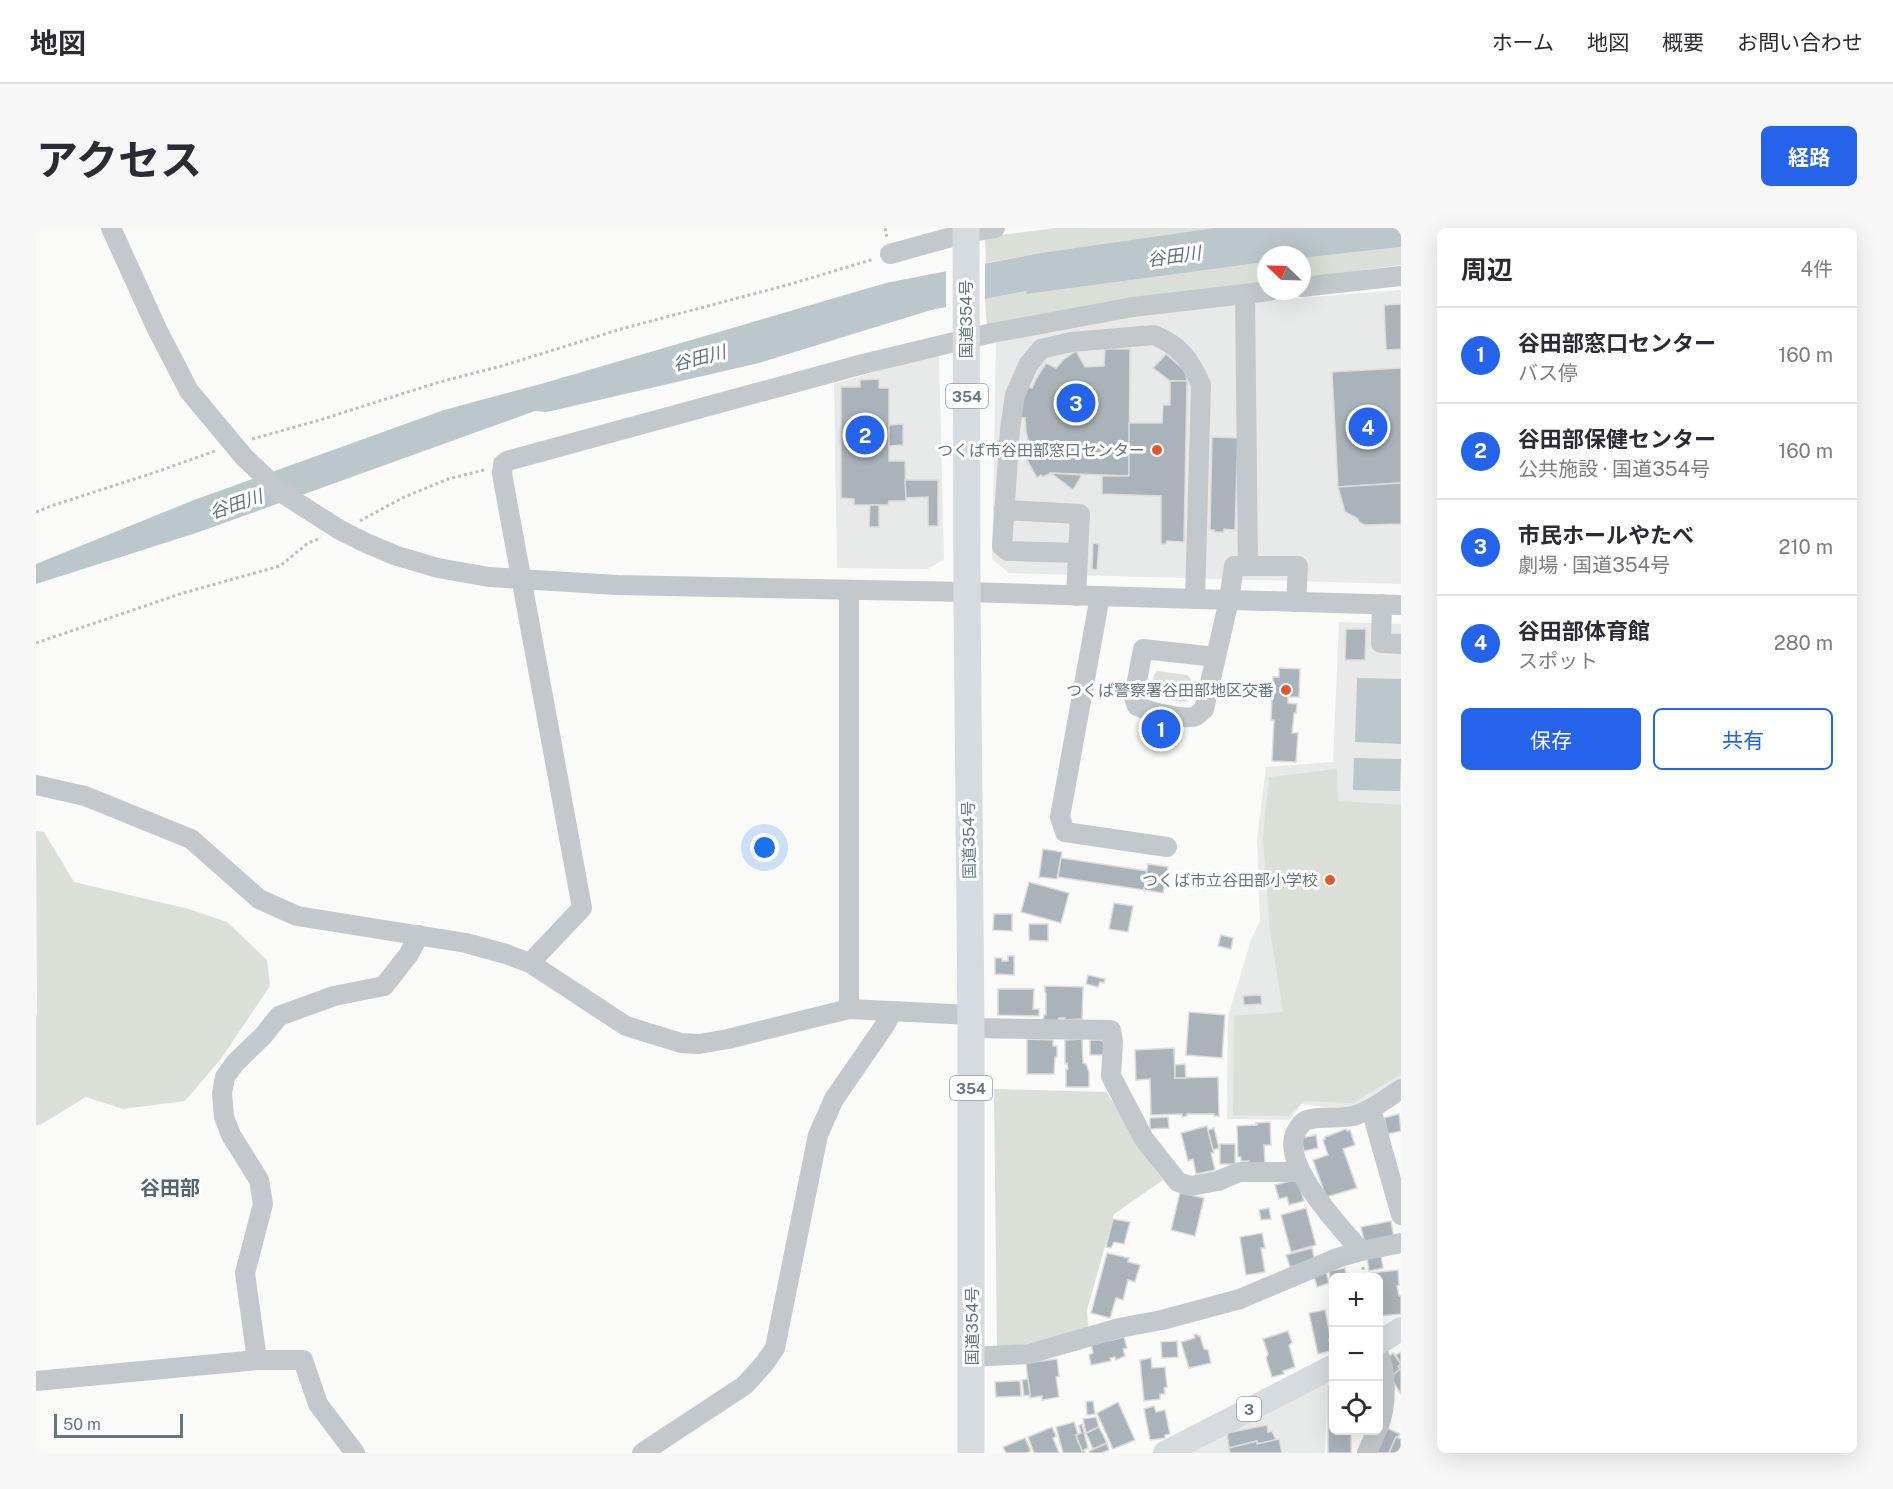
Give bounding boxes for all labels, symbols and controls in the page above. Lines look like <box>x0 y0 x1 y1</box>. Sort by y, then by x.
text: 地図 <box>30 26 86 59</box>
text: ホーム <box>1492 30 1554 55</box>
text: 地図 <box>1587 30 1629 55</box>
text: 概要 <box>1662 30 1704 55</box>
text: お問い合わせ <box>1737 30 1863 55</box>
button: 経路 <box>1761 126 1857 186</box>
text: アクセス <box>36 135 202 184</box>
water label: 谷田川 <box>1146 242 1204 270</box>
north arrow <box>1257 246 1311 300</box>
text: 周辺 <box>1461 254 1513 285</box>
text: 4件 <box>1800 257 1833 281</box>
street label: 国道354号 <box>957 280 976 358</box>
text: 谷田部窓口センター <box>1518 330 1716 356</box>
water label: 谷田川 <box>670 340 730 375</box>
text: 1 <box>1476 343 1485 367</box>
text: 160 m <box>1778 343 1833 367</box>
text: バス停 <box>1518 361 1578 385</box>
pin: 3 <box>1056 380 1096 426</box>
road number: 354 <box>946 384 988 408</box>
pin: 4 <box>1348 404 1388 450</box>
pin: 2 <box>846 412 884 458</box>
text: 谷田部保健センター <box>1518 426 1716 452</box>
text: 2 <box>1474 439 1487 463</box>
text: 160 m <box>1778 439 1833 463</box>
place label: つくば市谷田部窓口センター <box>937 441 1145 460</box>
marker: つくば市谷田部窓口センター <box>1150 443 1164 457</box>
text: 公共施設 · 国道354号 <box>1518 457 1710 481</box>
water label: 谷田川 <box>207 485 267 523</box>
text: 市民ホールやたべ <box>1518 522 1694 548</box>
text: 3 <box>1474 535 1487 559</box>
text: 210 m <box>1779 535 1833 559</box>
text: 劇場 · 国道354号 <box>1518 553 1670 577</box>
text: 谷田部体育館 <box>1518 618 1650 644</box>
text: 4 <box>1474 631 1487 655</box>
text: 280 m <box>1774 631 1833 655</box>
text: スポット <box>1518 649 1598 673</box>
place label: つくば警察署谷田部地区交番 <box>1066 681 1274 700</box>
marker: つくば警察署谷田部地区交番 <box>1279 683 1293 697</box>
pin: 1 <box>1142 706 1180 752</box>
button: 保存 <box>1461 708 1641 770</box>
button: 共有 <box>1653 708 1833 770</box>
street label: 国道354号 <box>959 801 979 879</box>
your location <box>750 833 779 862</box>
place label: つくば市立谷田部小学校 <box>1142 871 1318 890</box>
marker: つくば市立谷田部小学校 <box>1323 873 1337 887</box>
road number: 354 <box>950 1076 992 1100</box>
district label: 谷田部 <box>140 1176 200 1200</box>
map controls <box>1329 1273 1383 1435</box>
button: + <box>1329 1273 1383 1327</box>
street label: 国道354号 <box>963 1287 982 1365</box>
button: − <box>1329 1327 1383 1381</box>
button: locate <box>1329 1381 1383 1435</box>
road number: 3 <box>1237 1397 1261 1421</box>
scale bar <box>54 1411 183 1438</box>
text: 50 m <box>63 1415 101 1434</box>

